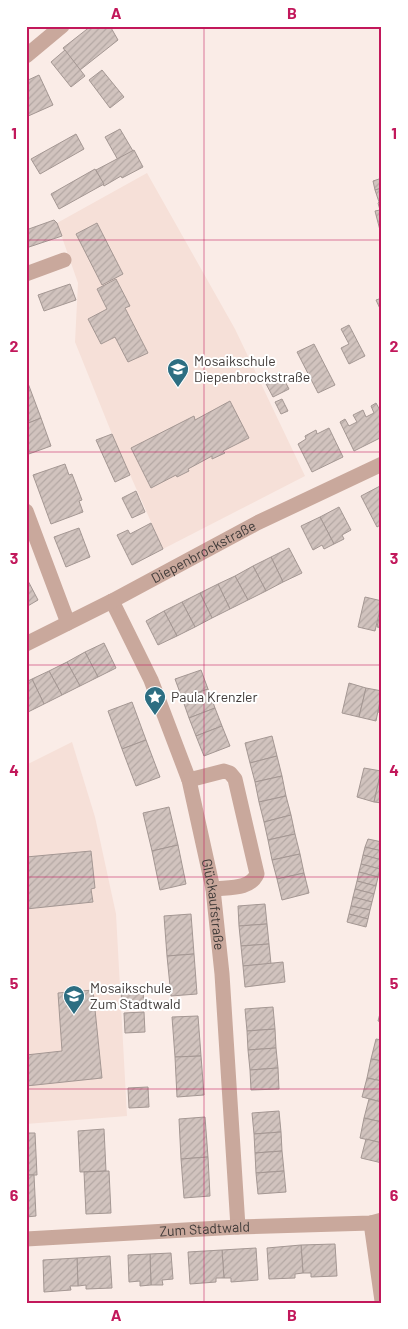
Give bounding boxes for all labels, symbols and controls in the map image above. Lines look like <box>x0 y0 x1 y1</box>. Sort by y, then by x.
text: A <box>111 3 122 22</box>
text: B <box>287 3 297 22</box>
text: 1 <box>11 123 17 142</box>
text: 1 <box>391 123 397 142</box>
text: 2 <box>10 336 19 355</box>
text: 2 <box>390 336 399 355</box>
place label: Mosaikschule Diepenbrockstraße <box>194 352 310 385</box>
school or university icon: Mosaikschule Diepenbrockstraße <box>166 357 190 388</box>
street label: Diepenbrockstraße <box>148 516 258 586</box>
text: 3 <box>10 548 18 567</box>
text: 3 <box>390 548 398 567</box>
place icon: Paula Krenzler <box>143 685 167 716</box>
place label: Paula Krenzler <box>171 688 258 705</box>
text: 4 <box>9 760 19 779</box>
text: 4 <box>389 760 399 779</box>
street label: Glückaufstraße <box>199 857 228 951</box>
text: 5 <box>10 973 19 992</box>
text: 5 <box>390 973 399 992</box>
place label: Mosaikschule Zum Stadtwald <box>90 979 181 1012</box>
school or university icon: Mosaikschule Zum Stadtwald <box>62 984 86 1015</box>
text: 6 <box>10 1185 19 1204</box>
text: 6 <box>390 1185 399 1204</box>
street label: Zum Stadtwald <box>159 1218 250 1239</box>
text: A <box>111 1305 122 1324</box>
text: B <box>287 1305 297 1324</box>

